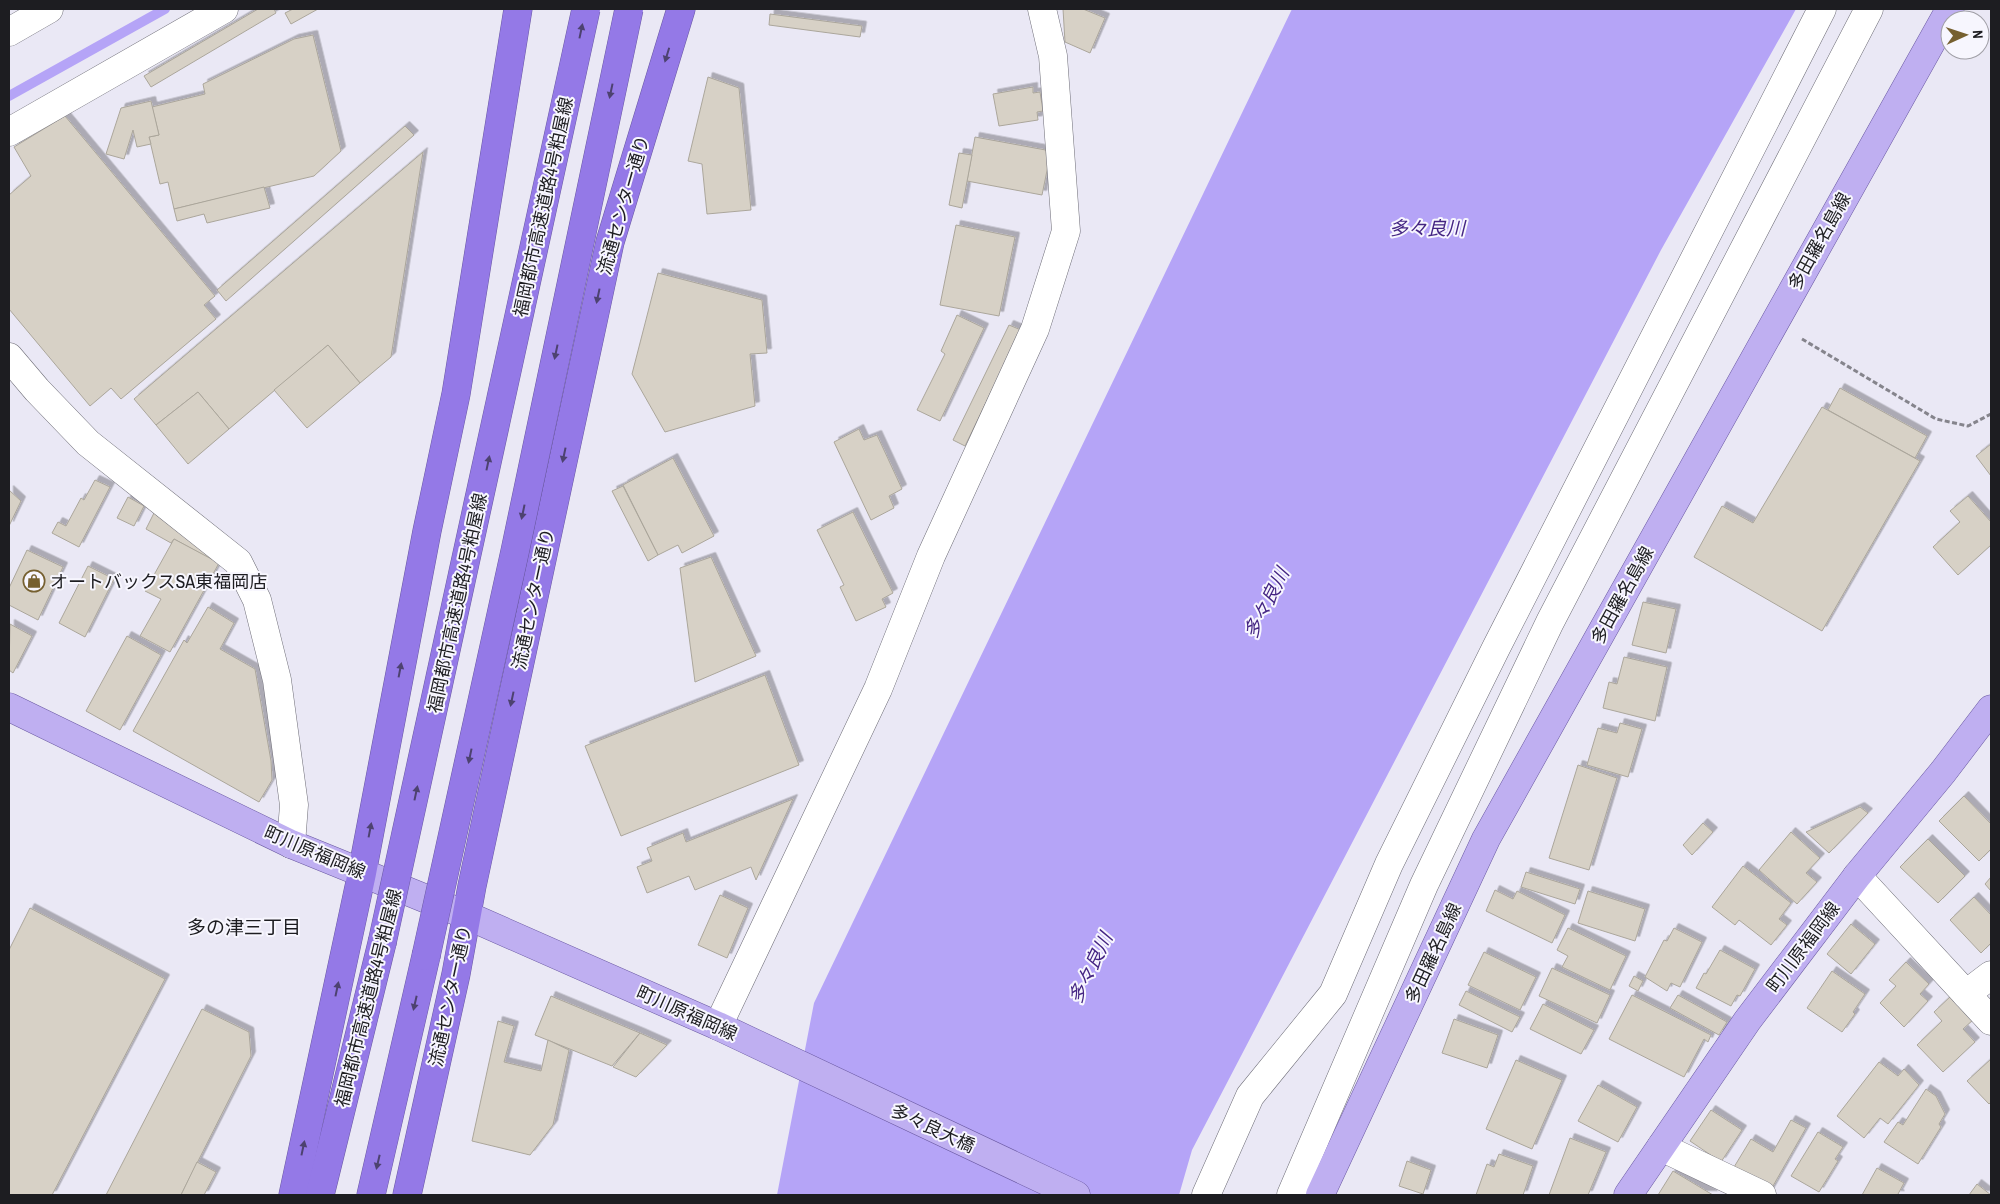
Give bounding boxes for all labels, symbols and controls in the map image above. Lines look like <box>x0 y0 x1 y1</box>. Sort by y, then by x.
north arrow <box>1940 10 1990 60</box>
one-way arrow <box>577 23 585 38</box>
text: N <box>1969 30 1987 39</box>
one-way arrow <box>662 48 670 63</box>
one-way arrow <box>607 83 615 99</box>
street label: 福岡都市高速道路4号粕屋線 <box>507 95 579 319</box>
street label: 流通センター通り <box>591 132 655 278</box>
street label: 多田羅名島線 <box>1782 188 1856 294</box>
water label: 多々良川 <box>1389 215 1467 241</box>
one-way arrow <box>594 288 602 304</box>
one-way arrow <box>552 345 560 361</box>
one-way arrow <box>560 447 568 463</box>
one-way arrow <box>484 456 492 471</box>
street label: 福岡都市高速道路4号粕屋線 <box>421 491 493 715</box>
one-way arrow <box>519 504 527 519</box>
street label: 流通センター通り <box>506 526 560 672</box>
street label: 多田羅名島線 <box>1585 542 1659 648</box>
water label: 多々良川 <box>1237 561 1296 643</box>
shop icon: オートバックスSA東福岡店 <box>22 569 46 593</box>
place label: オートバックスSA東福岡店 <box>50 569 267 594</box>
one-way arrow <box>397 662 405 678</box>
one-way arrow <box>508 692 516 707</box>
one-way arrow <box>466 748 474 763</box>
one-way arrow <box>412 784 420 800</box>
street label: 町川原福岡線 <box>260 819 370 885</box>
one-way arrow <box>366 822 374 837</box>
street label: 福岡都市高速道路4号粕屋線 <box>329 886 407 1110</box>
street label: 町川原福岡線 <box>1761 896 1845 998</box>
street label: 多田羅名島線 <box>1399 899 1467 1007</box>
district label: 多の津三丁目 <box>187 914 301 940</box>
street label: 流通センター通り <box>423 923 477 1069</box>
water label: 多々良川 <box>1062 926 1119 1008</box>
one-way arrow <box>333 980 341 996</box>
street label: 町川原福岡線 <box>633 980 741 1046</box>
one-way arrow <box>411 996 419 1011</box>
street label: 多々良大橋 <box>887 1098 979 1158</box>
one-way arrow <box>299 1140 307 1155</box>
one-way arrow <box>374 1154 382 1170</box>

